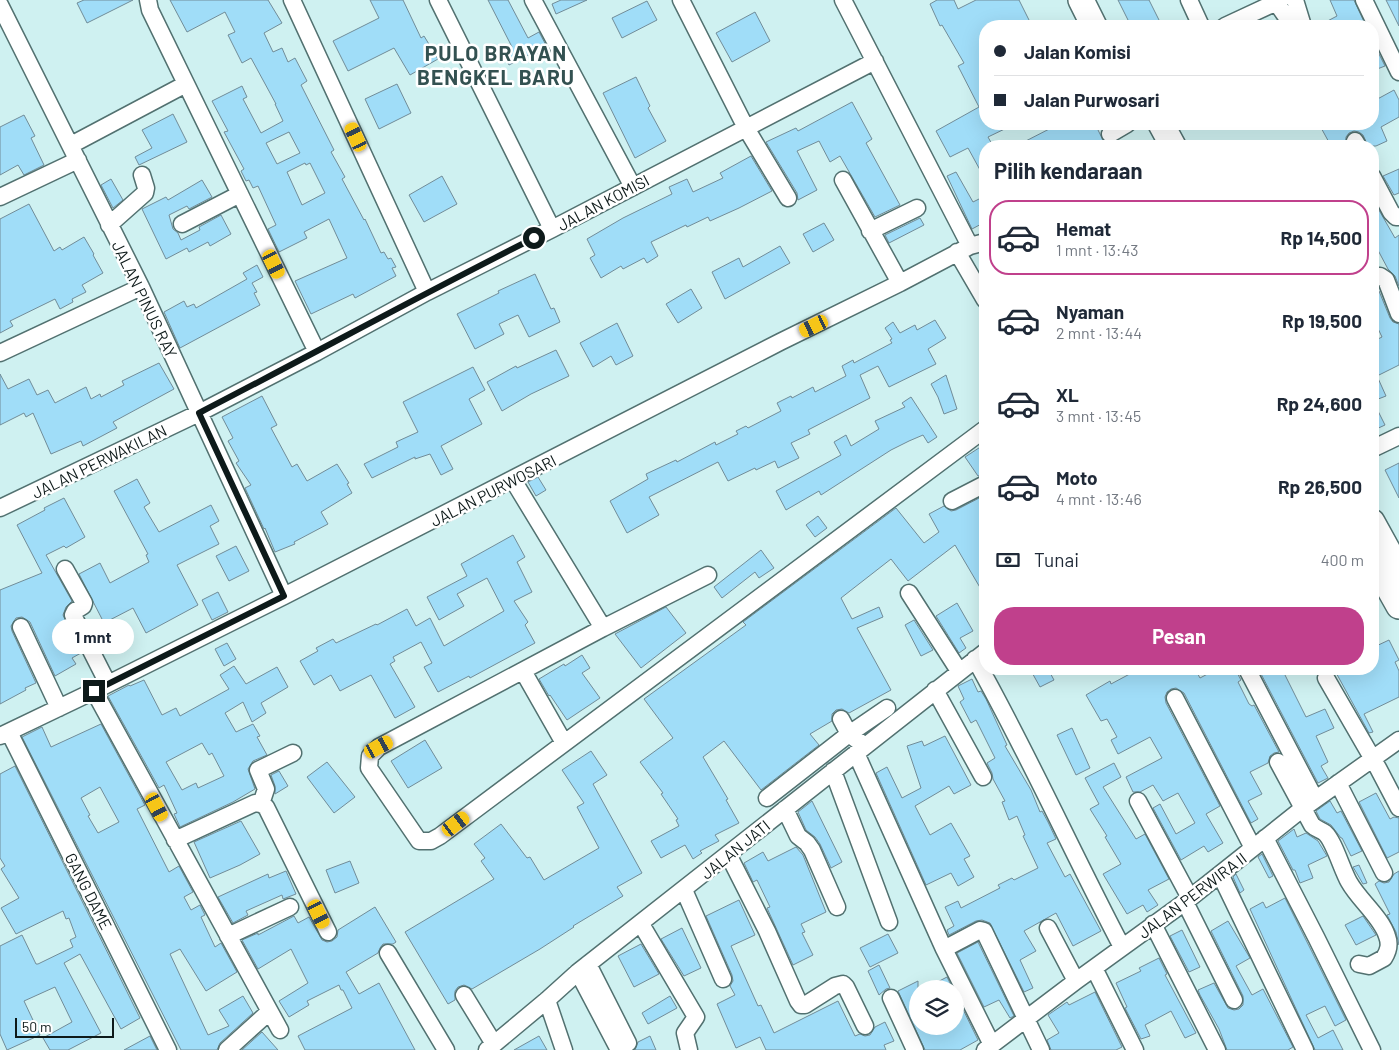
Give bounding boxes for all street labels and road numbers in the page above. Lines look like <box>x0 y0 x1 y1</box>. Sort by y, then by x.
street label: JALAN KOMISI <box>554 170 652 234</box>
street label: JALAN PINUS RAY <box>108 237 182 361</box>
street label: JALAN PERWAKILAN <box>29 420 169 502</box>
street label: JALAN PURWOSARI <box>427 450 559 530</box>
street label: JALAN JATI <box>697 815 773 883</box>
street label: JALAN PERWIRA II <box>1134 848 1250 942</box>
street label: GANG DAME <box>62 849 116 933</box>

